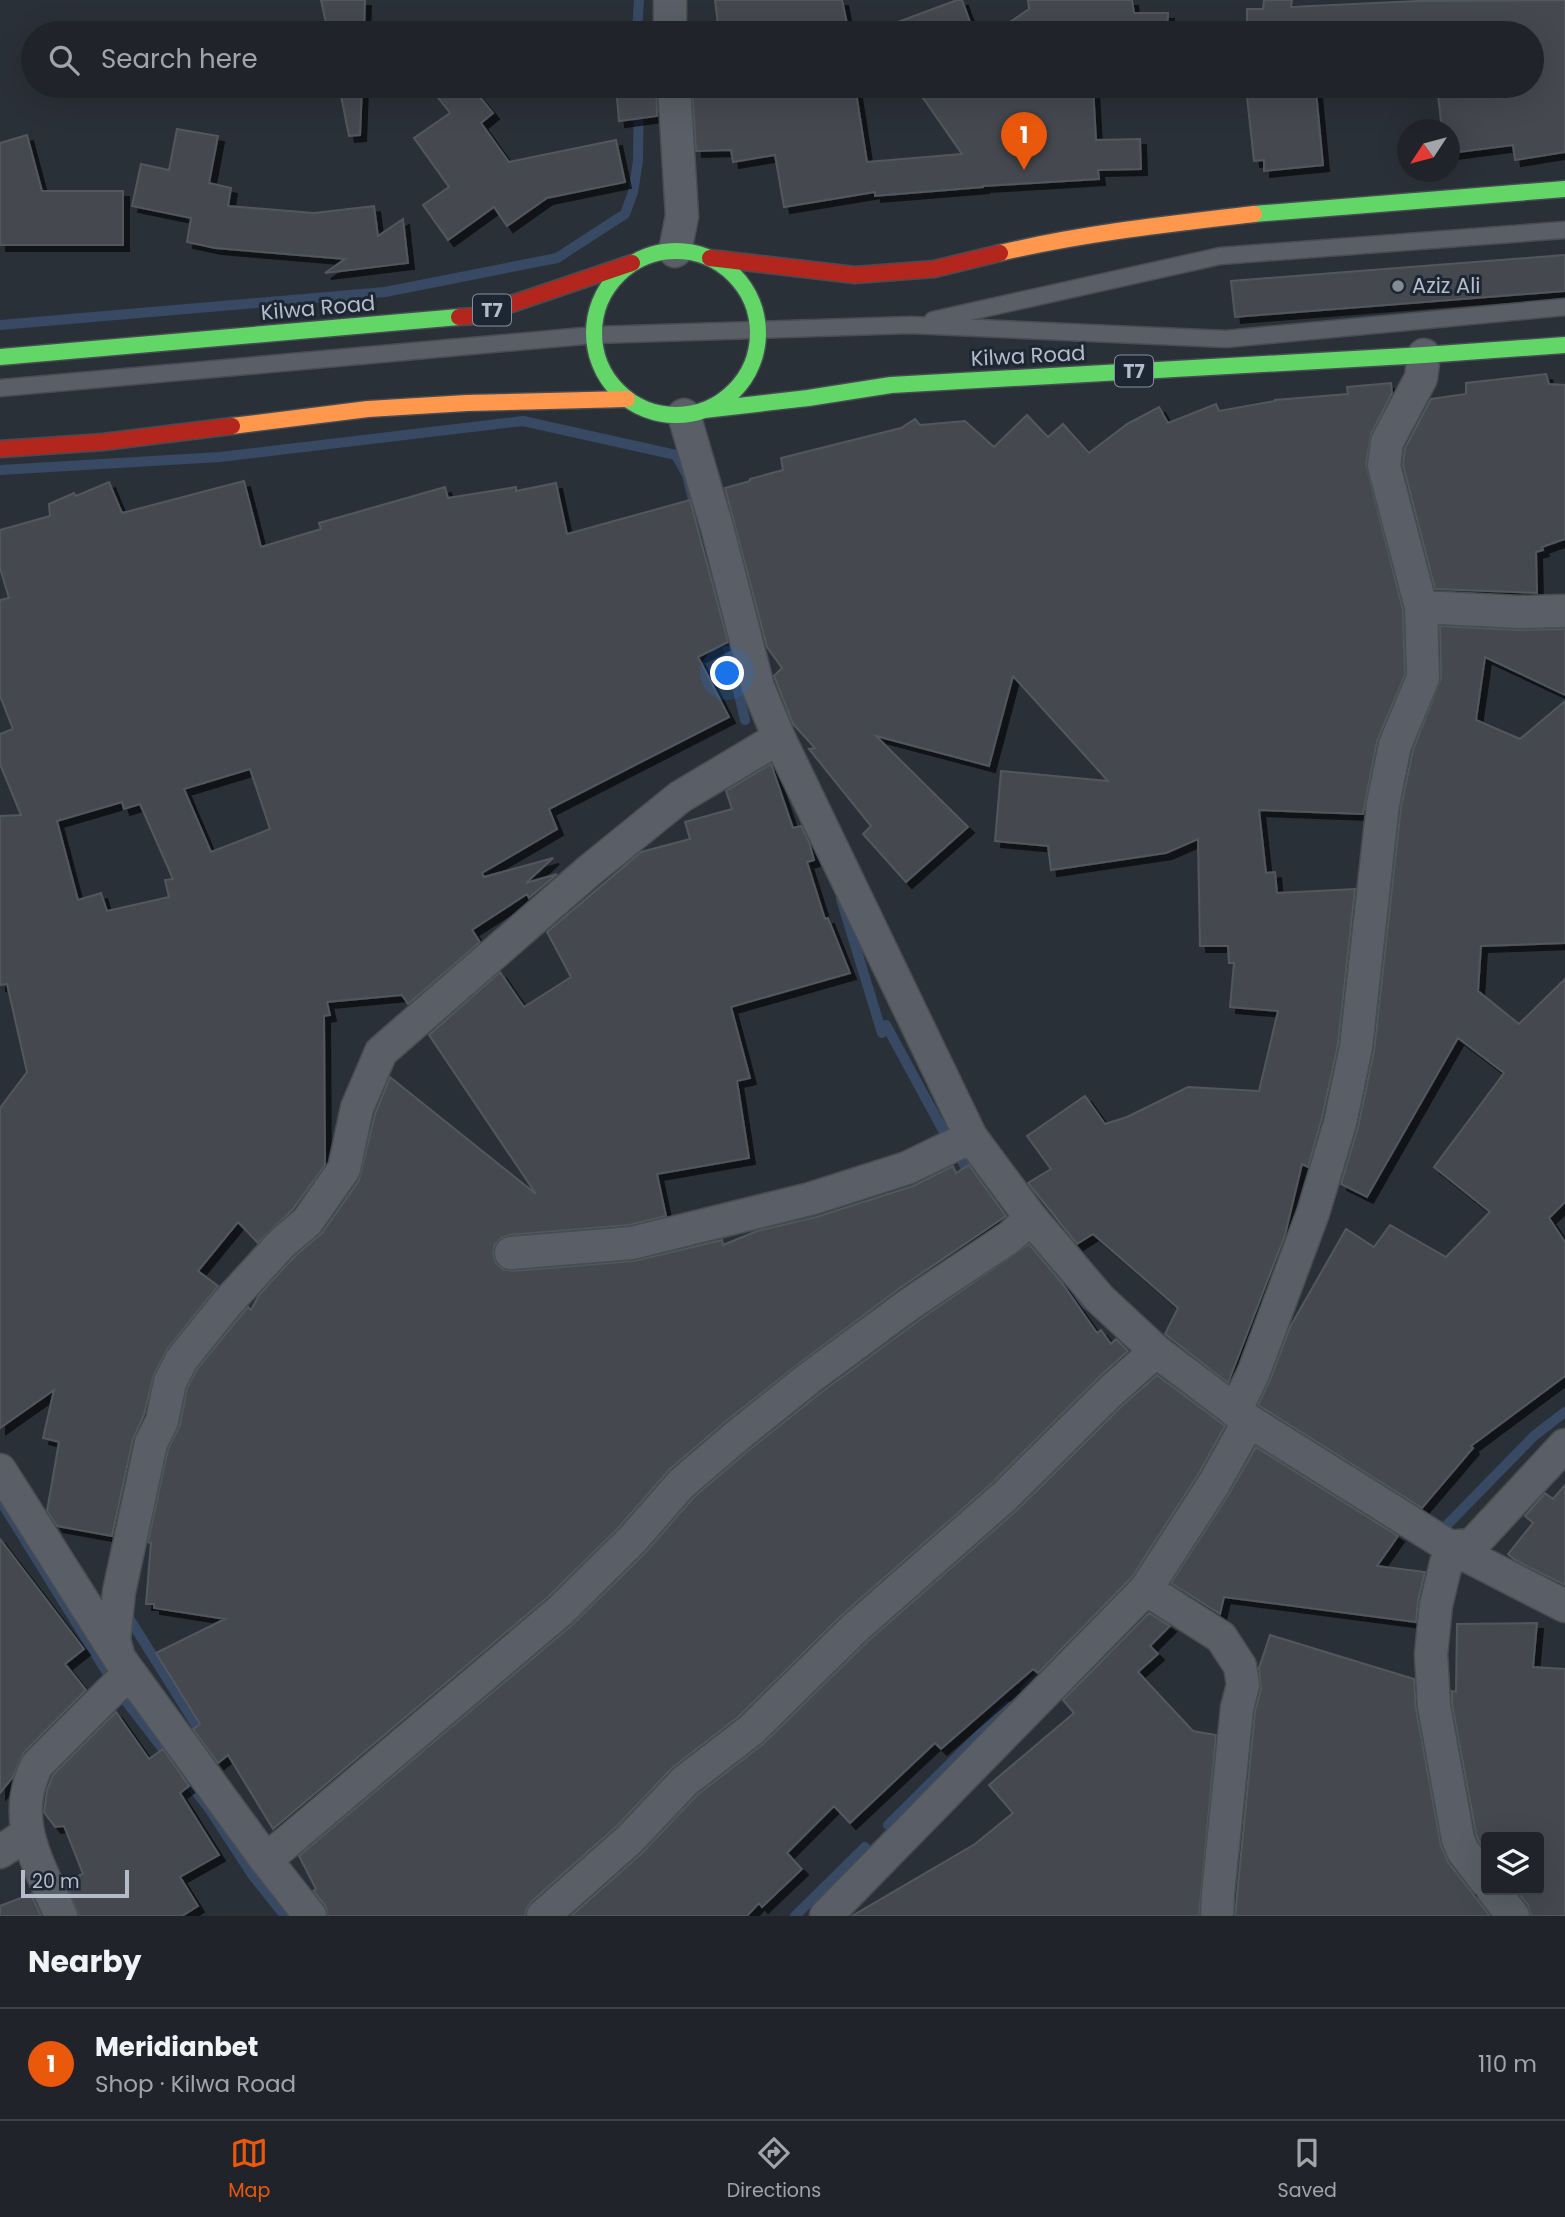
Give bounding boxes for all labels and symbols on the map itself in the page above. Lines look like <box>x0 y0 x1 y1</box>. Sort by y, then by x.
pin: 1 <box>1001 112 1047 170</box>
north arrow <box>1397 119 1460 182</box>
place label: Aziz Ali <box>1412 271 1481 300</box>
marker: Aziz Ali <box>1390 278 1406 294</box>
street label: Kilwa Road <box>260 288 376 327</box>
road number: T7 <box>473 294 511 326</box>
street label: Kilwa Road <box>970 338 1086 373</box>
road number: T7 <box>1115 356 1153 386</box>
your location <box>710 656 744 690</box>
scale bar <box>21 1867 130 1899</box>

